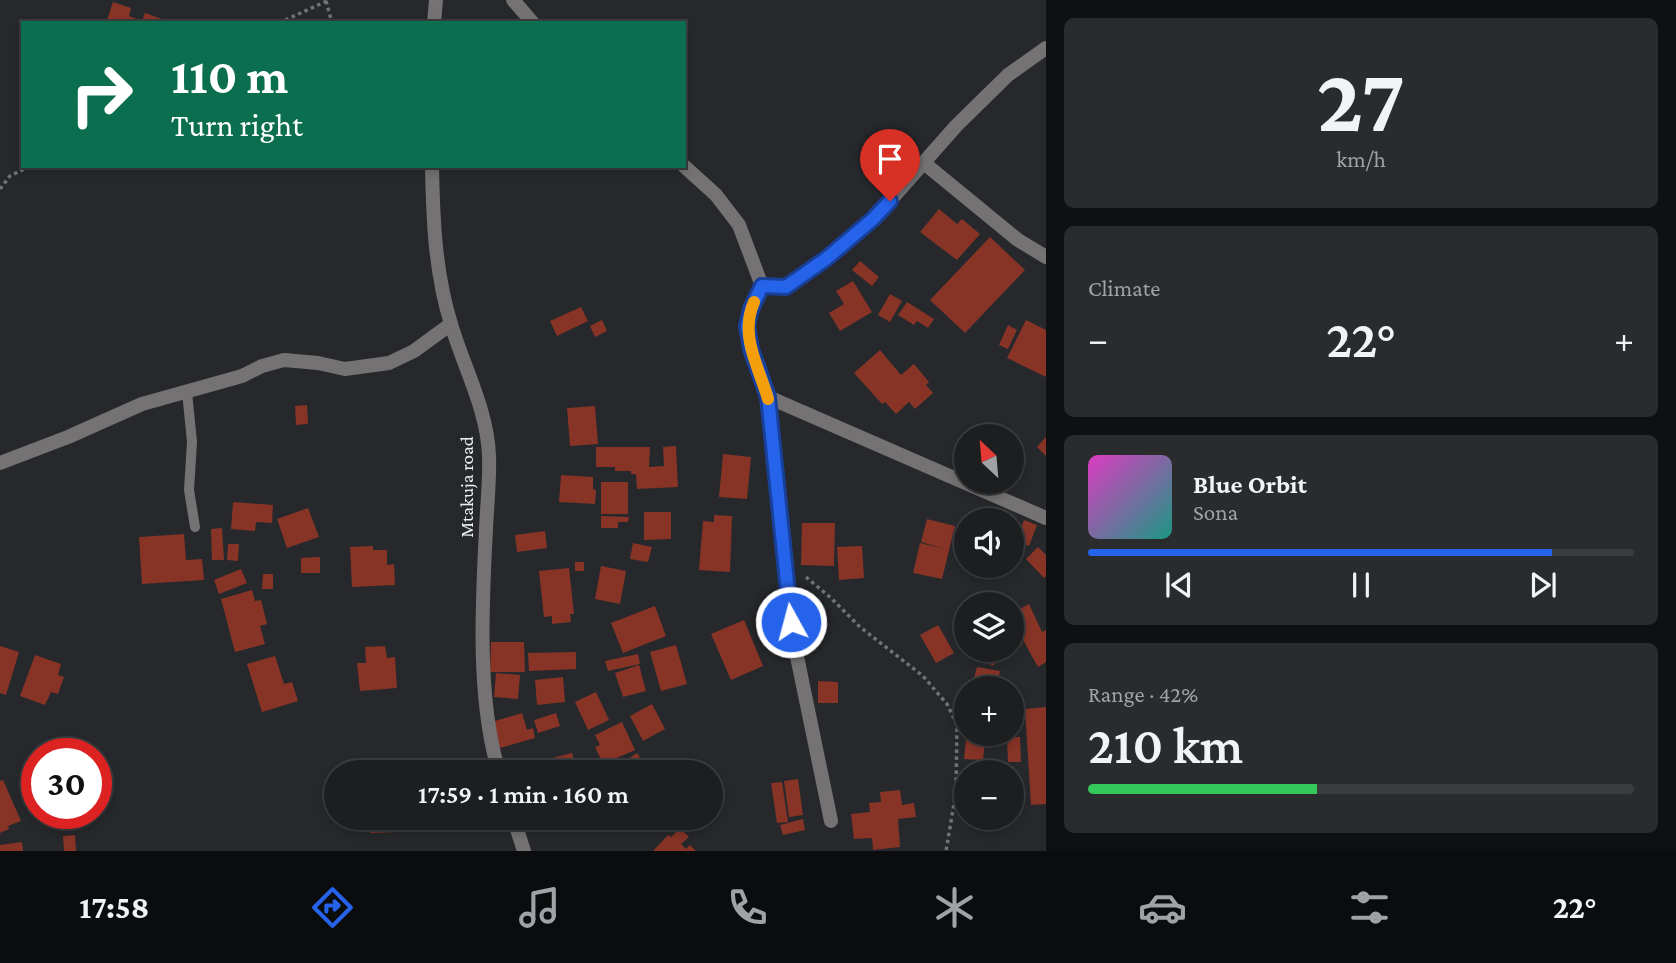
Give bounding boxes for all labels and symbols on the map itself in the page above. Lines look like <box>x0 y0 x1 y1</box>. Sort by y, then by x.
pin <box>860 129 920 201</box>
north arrow <box>954 424 1024 494</box>
street label: Mtakuja road <box>456 436 478 538</box>
position arrow <box>754 585 828 659</box>
speed limit sign: 30 <box>21 738 112 829</box>

